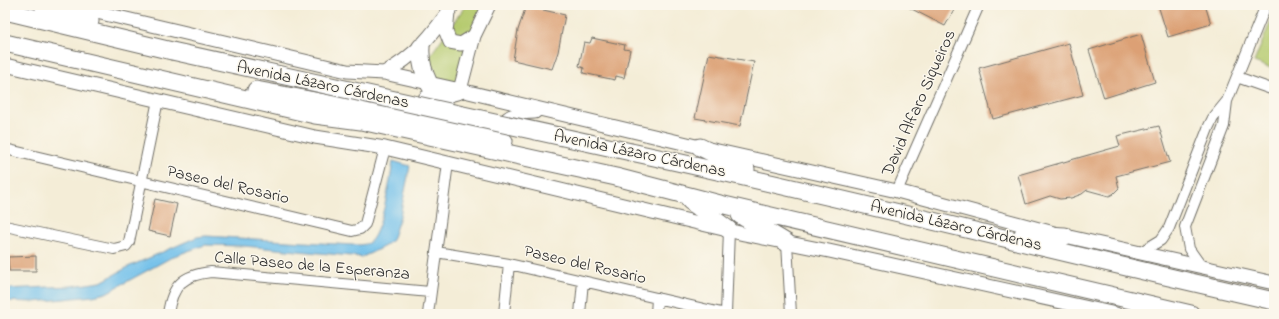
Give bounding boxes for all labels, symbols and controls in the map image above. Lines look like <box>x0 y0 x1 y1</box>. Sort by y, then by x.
street label: David Alfaro Siqueiros <box>875 26 963 181</box>
street label: Avenida Lázaro Cárdenas <box>234 55 412 115</box>
street label: Avenida Lázaro Cárdenas <box>551 124 729 184</box>
street label: Paseo del Rosario <box>164 159 292 211</box>
street label: Avenida Lázaro Cárdenas <box>868 194 1044 258</box>
street label: Paseo del Rosario <box>521 239 649 291</box>
street label: Calle Paseo de la Esperanza <box>213 245 411 287</box>

